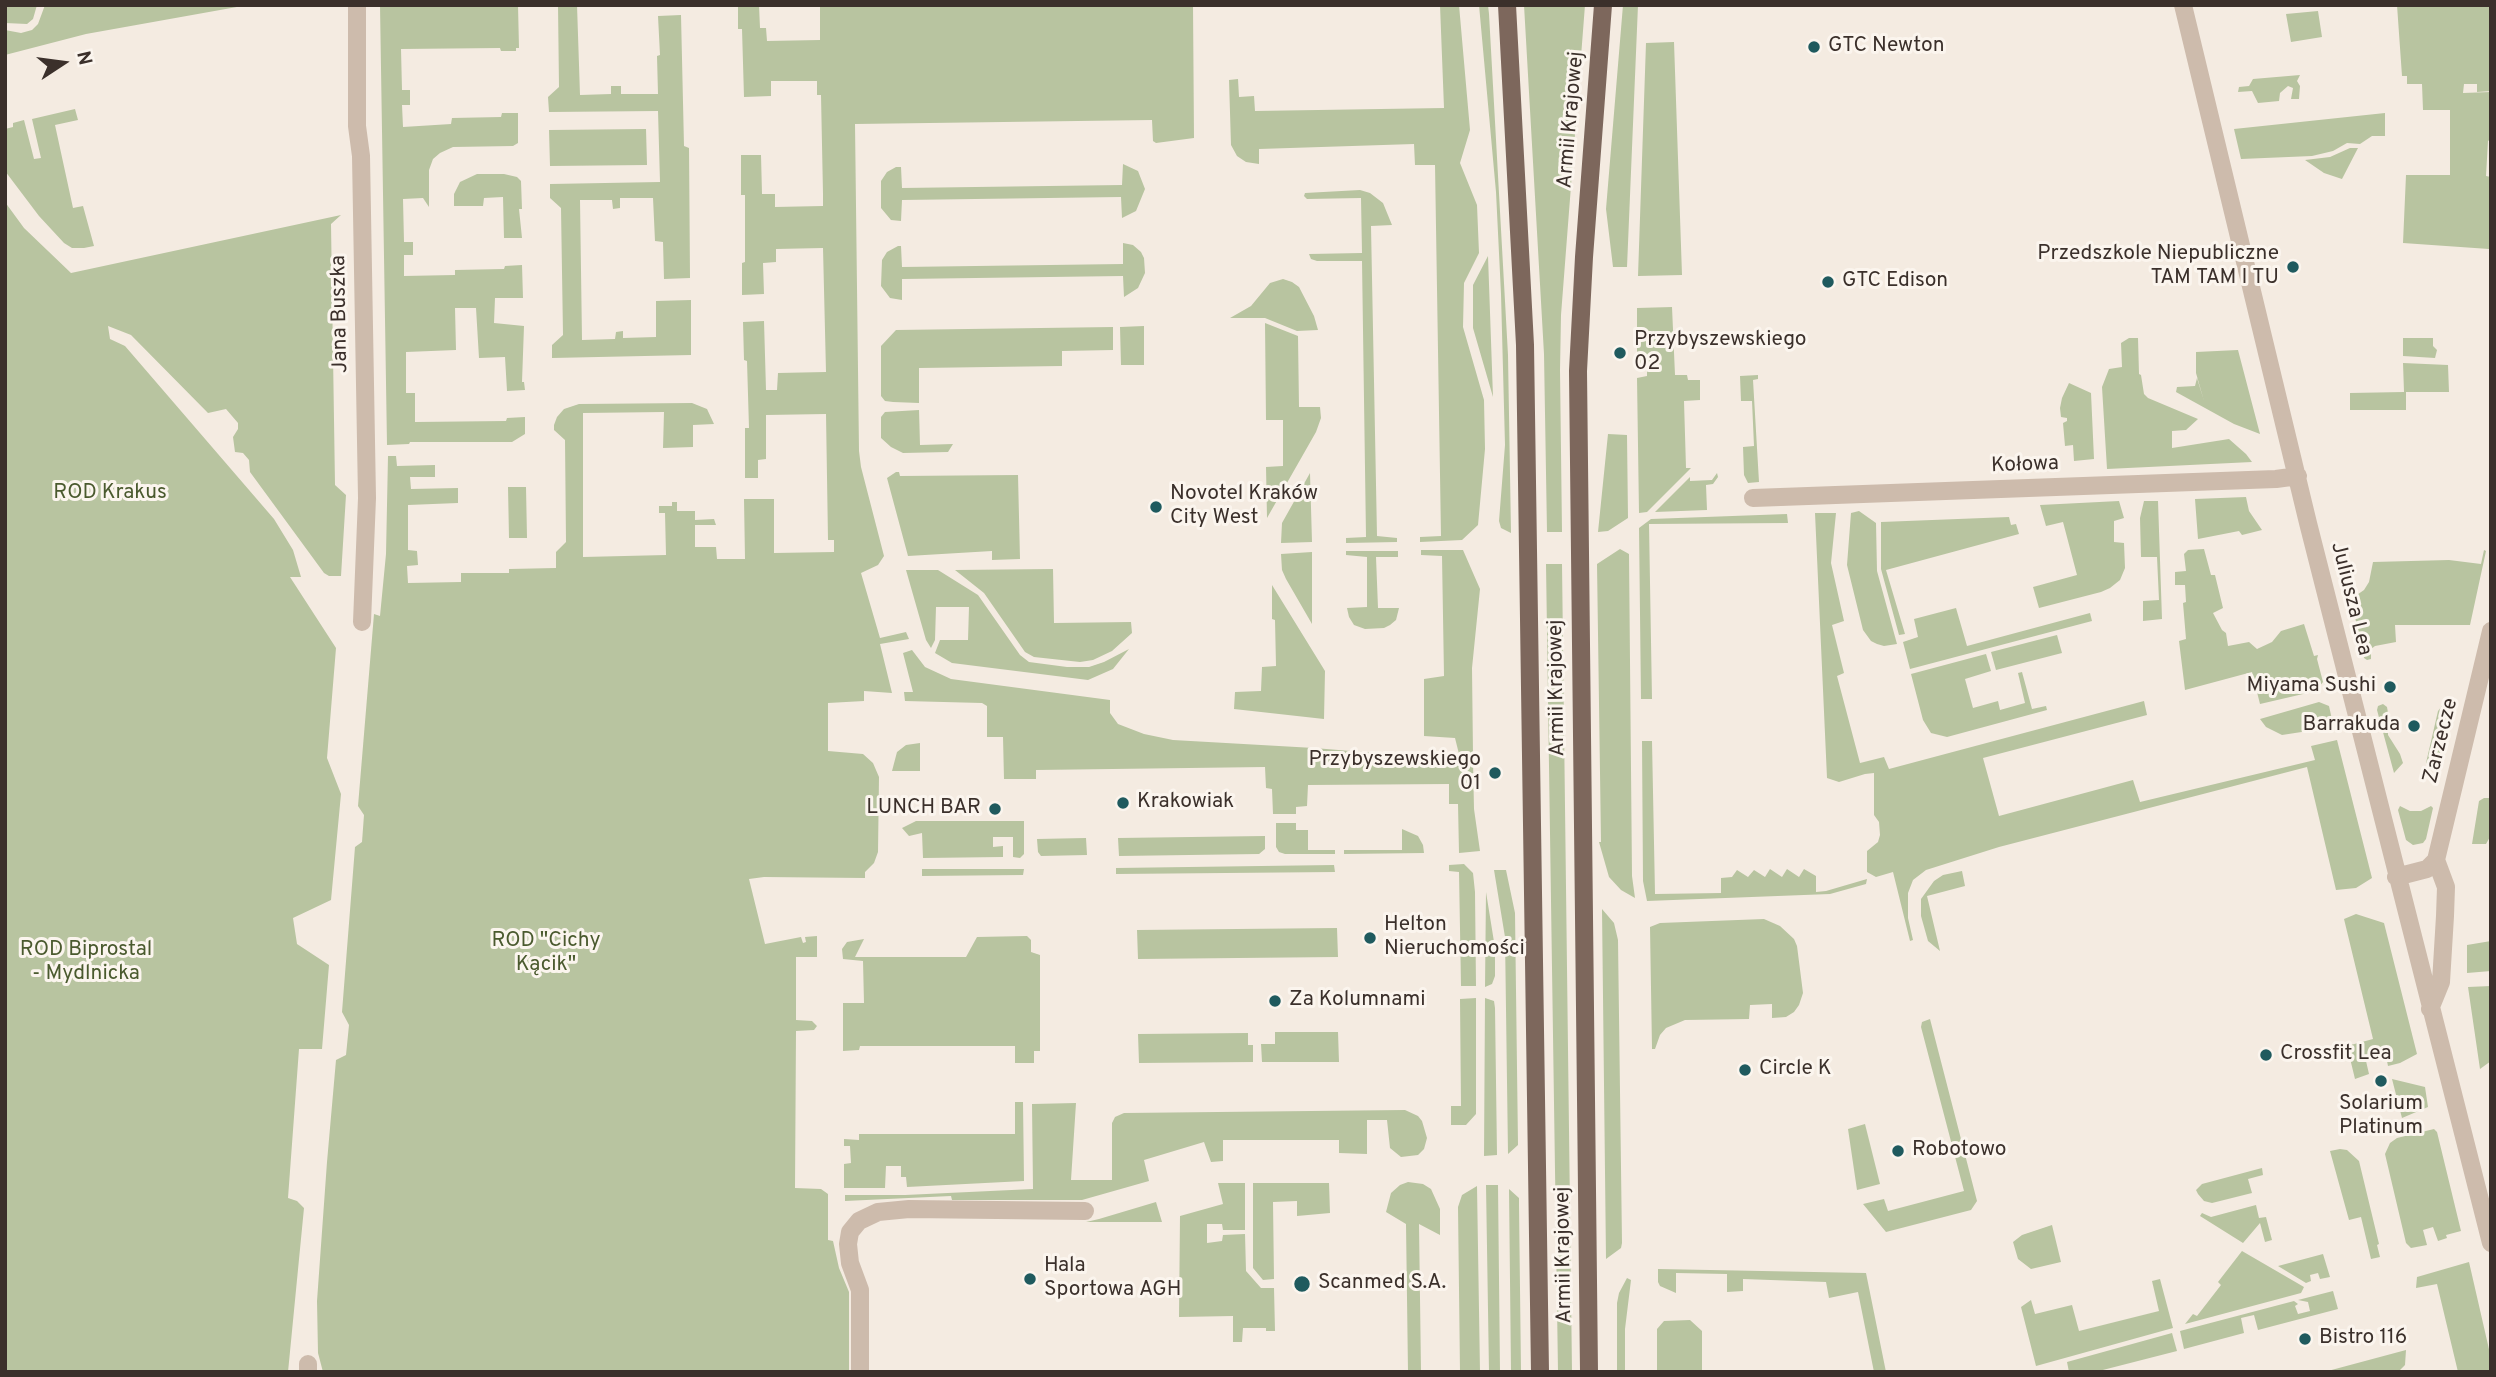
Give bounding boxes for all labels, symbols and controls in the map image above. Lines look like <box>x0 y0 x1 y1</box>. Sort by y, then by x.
north arrow <box>28 28 98 98</box>
place label: GTC Newton <box>1828 34 1944 60</box>
marker: GTC Newton <box>1806 39 1822 55</box>
text: N <box>70 49 97 68</box>
street label: Armii Krajowej <box>1553 51 1591 189</box>
place label: Przedszkole Niepubliczne TAM TAM I TU <box>2037 242 2279 292</box>
street label: Jana Buszka <box>327 255 355 373</box>
marker: Przedszkole Niepubliczne TAM TAM I TU <box>2285 259 2301 275</box>
place label: GTC Edison <box>1842 269 1948 295</box>
marker: GTC Edison <box>1820 274 1836 290</box>
place label: Przybyszewskiego 02 <box>1634 328 1807 378</box>
marker: Przybyszewskiego 02 <box>1612 345 1628 361</box>
street label: Kołowa <box>1991 452 2059 480</box>
park label: ROD Krakus <box>53 481 167 507</box>
place label: Novotel Kraków City West <box>1170 482 1318 532</box>
marker: Novotel Kraków City West <box>1148 499 1164 515</box>
street label: Juliusza Lea <box>2324 540 2376 658</box>
street label: Armii Krajowej <box>1544 619 1572 757</box>
place label: Miyama Sushi <box>2246 674 2376 700</box>
marker: Miyama Sushi <box>2382 679 2398 695</box>
street label: Zarzecze <box>2419 696 2465 786</box>
place label: Barrakuda <box>2302 713 2400 739</box>
marker: Barrakuda <box>2406 718 2422 734</box>
place label: Przybyszewskiego 01 <box>1308 748 1481 798</box>
marker: Przybyszewskiego 01 <box>1487 765 1503 781</box>
place label: Krakowiak <box>1137 790 1234 816</box>
marker: Krakowiak <box>1115 795 1131 811</box>
place label: LUNCH BAR <box>866 796 981 822</box>
marker: LUNCH BAR <box>987 801 1003 817</box>
place label: Helton Nieruchomości <box>1384 913 1525 963</box>
park label: ROD "Cichy Kącik" <box>491 929 601 979</box>
marker: Helton Nieruchomości <box>1362 930 1378 946</box>
park label: ROD Biprostal - Mydlnicka <box>20 938 152 988</box>
place label: Za Kolumnami <box>1289 988 1426 1014</box>
marker: Za Kolumnami <box>1267 993 1283 1009</box>
place label: Crossfit Lea <box>2280 1042 2391 1068</box>
marker: Crossfit Lea <box>2258 1047 2274 1063</box>
place label: Circle K <box>1759 1057 1832 1083</box>
marker: Circle K <box>1737 1062 1753 1078</box>
marker: Solarium Platinum <box>2373 1073 2389 1089</box>
place label: Solarium Platinum <box>2339 1092 2423 1142</box>
place label: Robotowo <box>1912 1138 2007 1164</box>
marker: Robotowo <box>1890 1143 1906 1159</box>
street label: Armii Krajowej <box>1551 1186 1579 1324</box>
place label: Hala Sportowa AGH <box>1044 1254 1181 1304</box>
marker: Hala Sportowa AGH <box>1022 1271 1038 1287</box>
place label: Scanmed S.A. <box>1318 1271 1446 1297</box>
marker: Scanmed S.A. <box>1292 1274 1312 1294</box>
place label: Bistro 116 <box>2319 1326 2407 1352</box>
marker: Bistro 116 <box>2297 1331 2313 1347</box>

